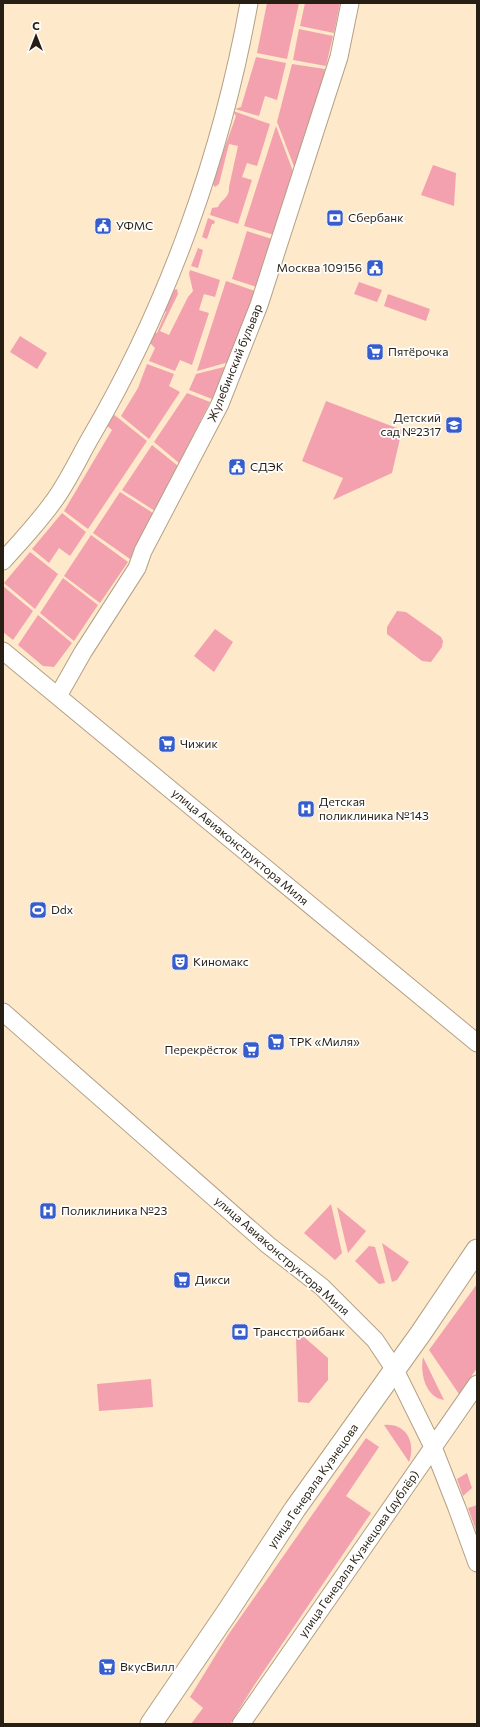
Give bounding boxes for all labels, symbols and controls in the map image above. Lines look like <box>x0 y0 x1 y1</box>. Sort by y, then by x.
north arrow <box>16 16 56 56</box>
text: С <box>32 19 40 32</box>
bank icon: Сбербанк <box>325 208 345 228</box>
place label: Сбербанк <box>348 210 404 224</box>
public building icon: УФМС <box>93 216 113 236</box>
place label: УФМС <box>116 218 153 232</box>
public building icon: Москва 109156 <box>365 258 385 278</box>
place label: Москва 109156 <box>277 260 362 274</box>
street label: Жулебинский бульвар <box>204 302 264 424</box>
supermarket icon: Пятёрочка <box>365 342 385 362</box>
place label: Пятёрочка <box>388 344 448 358</box>
place label: Детский сад №2317 <box>380 410 441 438</box>
school or university icon: Детский сад №2317 <box>444 415 464 435</box>
public building icon: СДЭК <box>227 457 247 477</box>
place label: СДЭК <box>250 459 284 473</box>
supermarket icon: Чижик <box>157 734 177 754</box>
place label: Чижик <box>180 736 218 750</box>
street label: улица Авиаконструктора Миля <box>170 785 312 908</box>
place label: Детская поликлиника №143 <box>319 794 429 822</box>
hospital icon: Детская поликлиника №143 <box>296 799 316 819</box>
sports icon: Ddx <box>28 900 48 920</box>
place label: Ddx <box>51 902 74 916</box>
theatre icon: Киномакс <box>170 952 190 972</box>
place label: Киномакс <box>193 954 249 968</box>
supermarket icon: ТРК «Миля» <box>266 1032 286 1052</box>
place label: ТРК «Миля» <box>289 1034 360 1048</box>
supermarket icon: Перекрёсток <box>241 1040 261 1060</box>
place label: Перекрёсток <box>165 1042 239 1056</box>
street label: улица Авиаконструктора Миля <box>212 1193 353 1318</box>
hospital icon: Поликлиника №23 <box>38 1201 58 1221</box>
place label: Поликлиника №23 <box>61 1203 167 1217</box>
supermarket icon: Дикси <box>172 1270 192 1290</box>
place label: Дикси <box>195 1272 230 1286</box>
bank icon: Трансстройбанк <box>230 1322 250 1342</box>
place label: Трансстройбанк <box>253 1324 346 1338</box>
street label: улица Генерала Кузнецова <box>264 1420 361 1550</box>
street label: улица Генерала Кузнецова (дублёр) <box>295 1467 421 1640</box>
supermarket icon: ВкусВилл <box>97 1657 117 1677</box>
place label: ВкусВилл <box>120 1659 175 1673</box>

